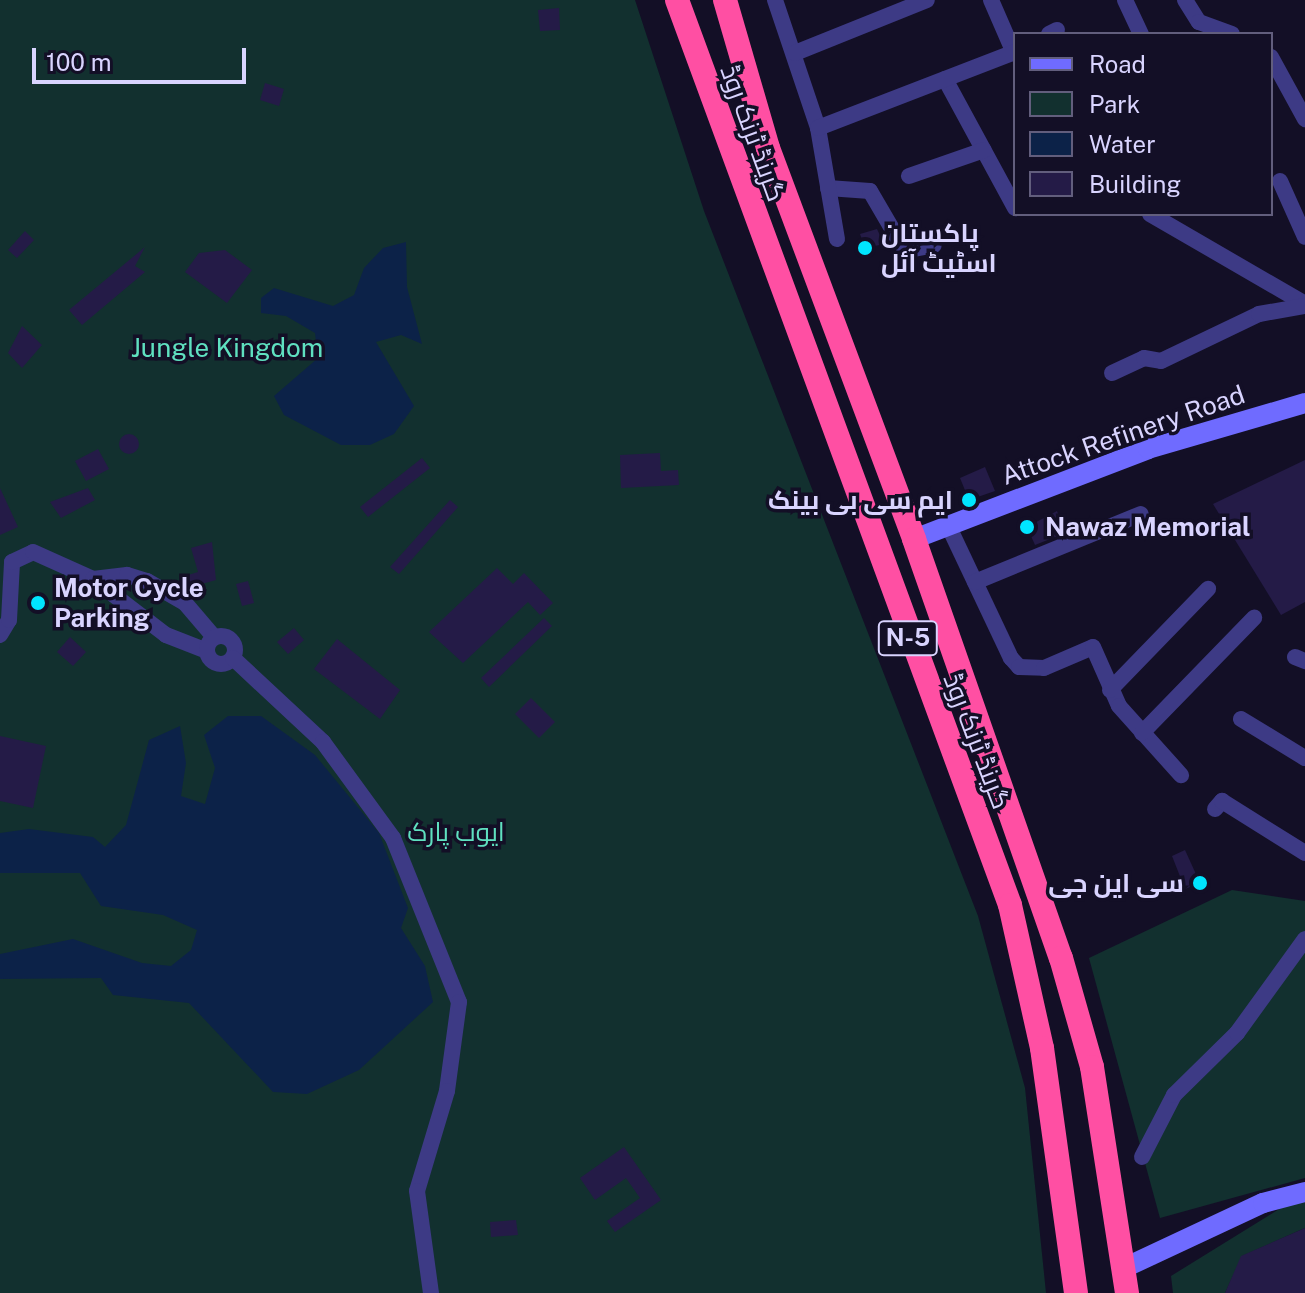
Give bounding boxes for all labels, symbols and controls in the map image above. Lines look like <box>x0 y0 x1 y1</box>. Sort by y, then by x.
scale bar <box>36 32 250 82</box>
legend <box>1013 32 1273 216</box>
text: 100 m <box>46 48 112 76</box>
text: Road <box>1089 50 1146 78</box>
street label: گرینڈ ٹرنک روڈ <box>714 60 792 206</box>
text: Park <box>1089 90 1140 118</box>
text: Water <box>1089 130 1156 158</box>
text: Building <box>1089 170 1181 198</box>
place label: پاکستان اسٹیٹ آئل <box>881 217 997 278</box>
marker: پاکستان اسٹیٹ آئل <box>856 239 874 257</box>
park label: Jungle Kingdom <box>131 332 323 364</box>
street label: Attock Refinery Road <box>997 379 1249 491</box>
place label: ایم سی بی بینک <box>768 484 953 516</box>
marker: ایم سی بی بینک <box>960 491 978 509</box>
place label: Nawaz Memorial <box>1045 511 1251 543</box>
marker: Nawaz Memorial <box>1016 516 1038 538</box>
place label: Motor Cycle Parking <box>54 572 204 634</box>
marker: Motor Cycle Parking <box>29 594 47 612</box>
road number: N-5 <box>876 618 940 658</box>
street label: گرینڈ ٹرنک روڈ <box>937 669 1017 813</box>
park label: ایوب پارک <box>407 816 505 848</box>
place label: سی این جی <box>1048 867 1184 899</box>
marker: سی این جی <box>1191 874 1209 892</box>

